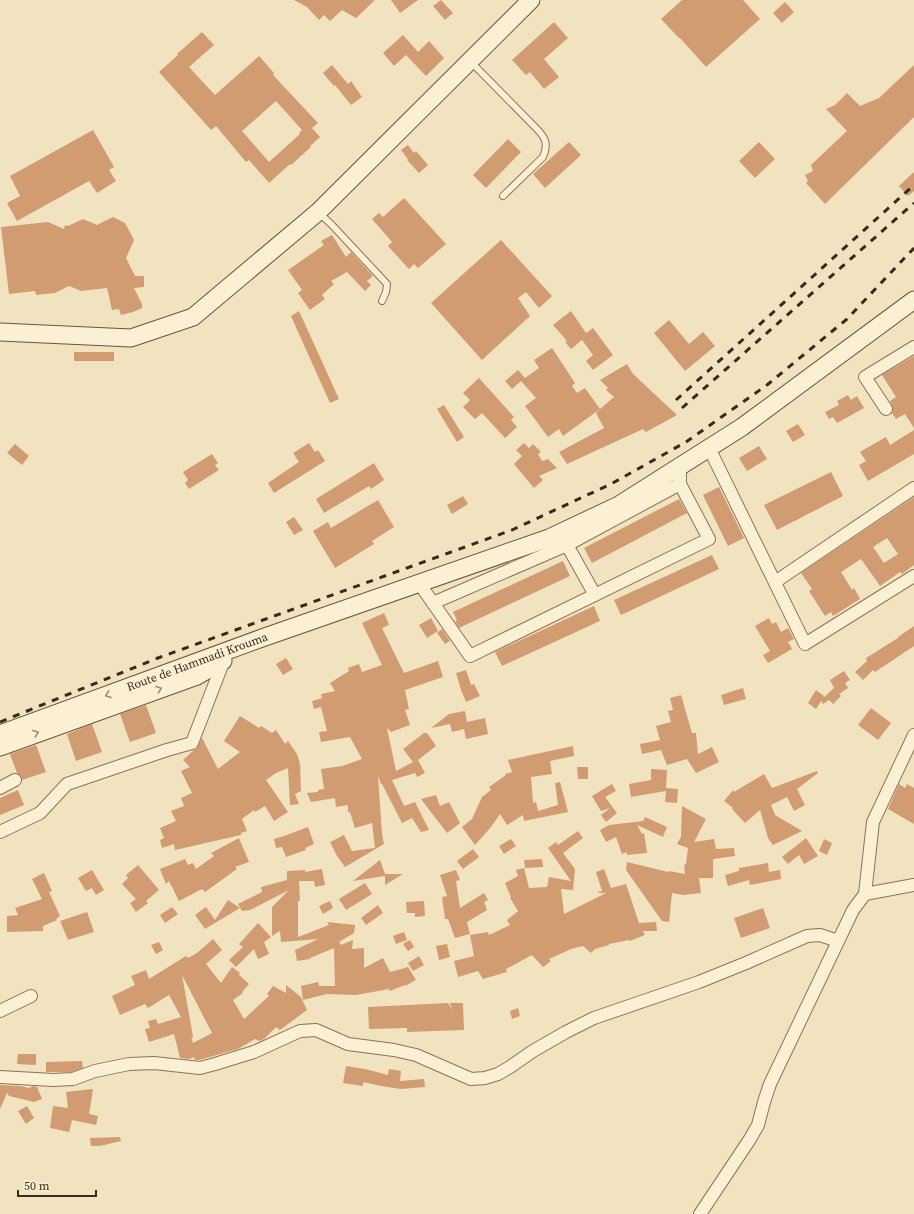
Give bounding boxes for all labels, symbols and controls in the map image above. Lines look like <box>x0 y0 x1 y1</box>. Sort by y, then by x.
street label: Route de Hammadi Krouma <box>124 628 271 695</box>
one-way arrow <box>155 686 162 694</box>
one-way arrow <box>104 690 111 698</box>
one-way arrow <box>33 730 40 738</box>
scale bar <box>18 1172 96 1198</box>
text: 50 m <box>24 1178 50 1194</box>

